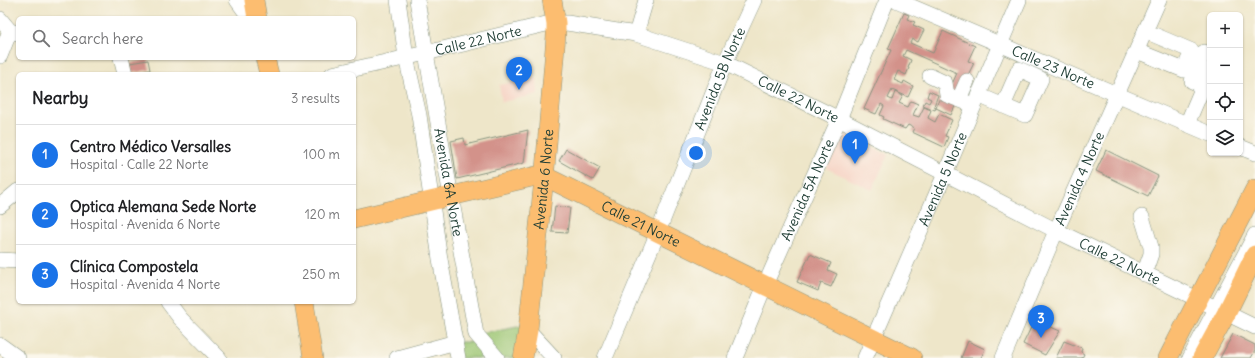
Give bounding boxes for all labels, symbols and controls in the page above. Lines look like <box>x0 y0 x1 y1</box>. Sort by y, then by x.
map controls <box>1207 12 1243 156</box>
button: + <box>1207 12 1243 48</box>
search box <box>16 16 356 60</box>
street label: Calle 22 Norte <box>433 21 523 60</box>
street label: Avenida 5B Norte <box>690 24 749 133</box>
icon: search <box>30 27 52 49</box>
text: Search here <box>62 29 143 48</box>
street label: Calle 23 Norte <box>1009 41 1098 93</box>
button: − <box>1207 48 1243 84</box>
pin: 2 <box>506 57 532 90</box>
street label: Calle 22 Norte <box>755 71 842 127</box>
button: locate <box>1207 84 1243 120</box>
text: Nearby <box>32 87 88 109</box>
text: 3 results <box>291 90 340 107</box>
button: layers <box>1207 120 1243 156</box>
street label: Avenida 6A Norte <box>430 127 467 238</box>
street label: Avenida 6 Norte <box>530 128 557 230</box>
street label: Avenida 5 Norte <box>914 129 971 229</box>
street label: Avenida 4 Norte <box>1051 129 1108 228</box>
pin: 1 <box>842 131 868 164</box>
street label: Avenida 5A Norte <box>777 136 838 244</box>
text: Centro Médico Versalles <box>70 137 231 156</box>
your location <box>686 143 706 163</box>
text: 1 <box>42 146 48 163</box>
text: 100 m <box>303 146 340 163</box>
text: Hospital · Calle 22 Norte <box>70 156 209 173</box>
text: Optica Alemana Sede Norte <box>70 197 256 216</box>
street label: Calle 21 Norte <box>598 197 683 251</box>
text: 2 <box>41 206 49 223</box>
text: 120 m <box>305 206 340 223</box>
text: Hospital · Avenida 6 Norte <box>70 216 220 233</box>
street label: Calle 22 Norte <box>1076 234 1163 289</box>
text: Clínica Compostela <box>70 257 198 276</box>
text: 3 <box>41 266 49 283</box>
text: 250 m <box>302 266 340 283</box>
text: Hospital · Avenida 4 Norte <box>70 276 220 293</box>
pin: 3 <box>1028 305 1054 338</box>

